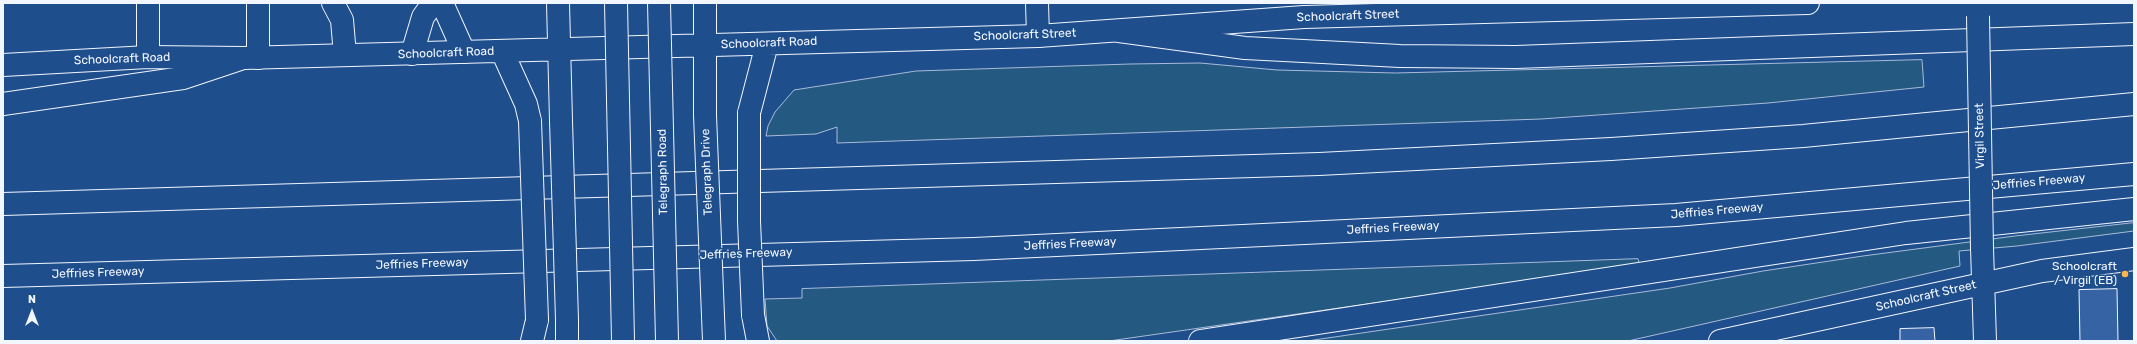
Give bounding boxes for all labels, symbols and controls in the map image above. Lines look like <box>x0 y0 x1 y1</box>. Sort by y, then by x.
street label: Schoolcraft Street <box>1296 7 1400 25</box>
street label: Schoolcraft Street <box>973 26 1077 44</box>
street label: Schoolcraft Road <box>721 34 817 52</box>
street label: Schoolcraft Road <box>398 44 494 62</box>
street label: Schoolcraft Road <box>74 50 170 68</box>
street label: Virgil Street <box>1972 103 1988 169</box>
street label: Telegraph Drive <box>698 128 716 216</box>
street label: Telegraph Road <box>655 129 671 215</box>
street label: Jeffries Freeway <box>1992 171 2086 193</box>
street label: Jeffries Freeway <box>1670 200 1764 222</box>
street label: Jeffries Freeway <box>1346 218 1440 238</box>
street label: Jeffries Freeway <box>1023 234 1117 254</box>
street label: Jeffries Freeway <box>699 245 793 263</box>
street label: Jeffries Freeway <box>375 255 469 273</box>
place label: Schoolcraft / Virgil (EB) <box>2052 260 2117 288</box>
street label: Jeffries Freeway <box>51 264 145 282</box>
marker: Schoolcraft / Virgil (EB) <box>2120 269 2130 279</box>
street label: Schoolcraft Street <box>1874 277 1978 315</box>
north arrow <box>12 292 52 332</box>
text: N <box>28 293 36 306</box>

